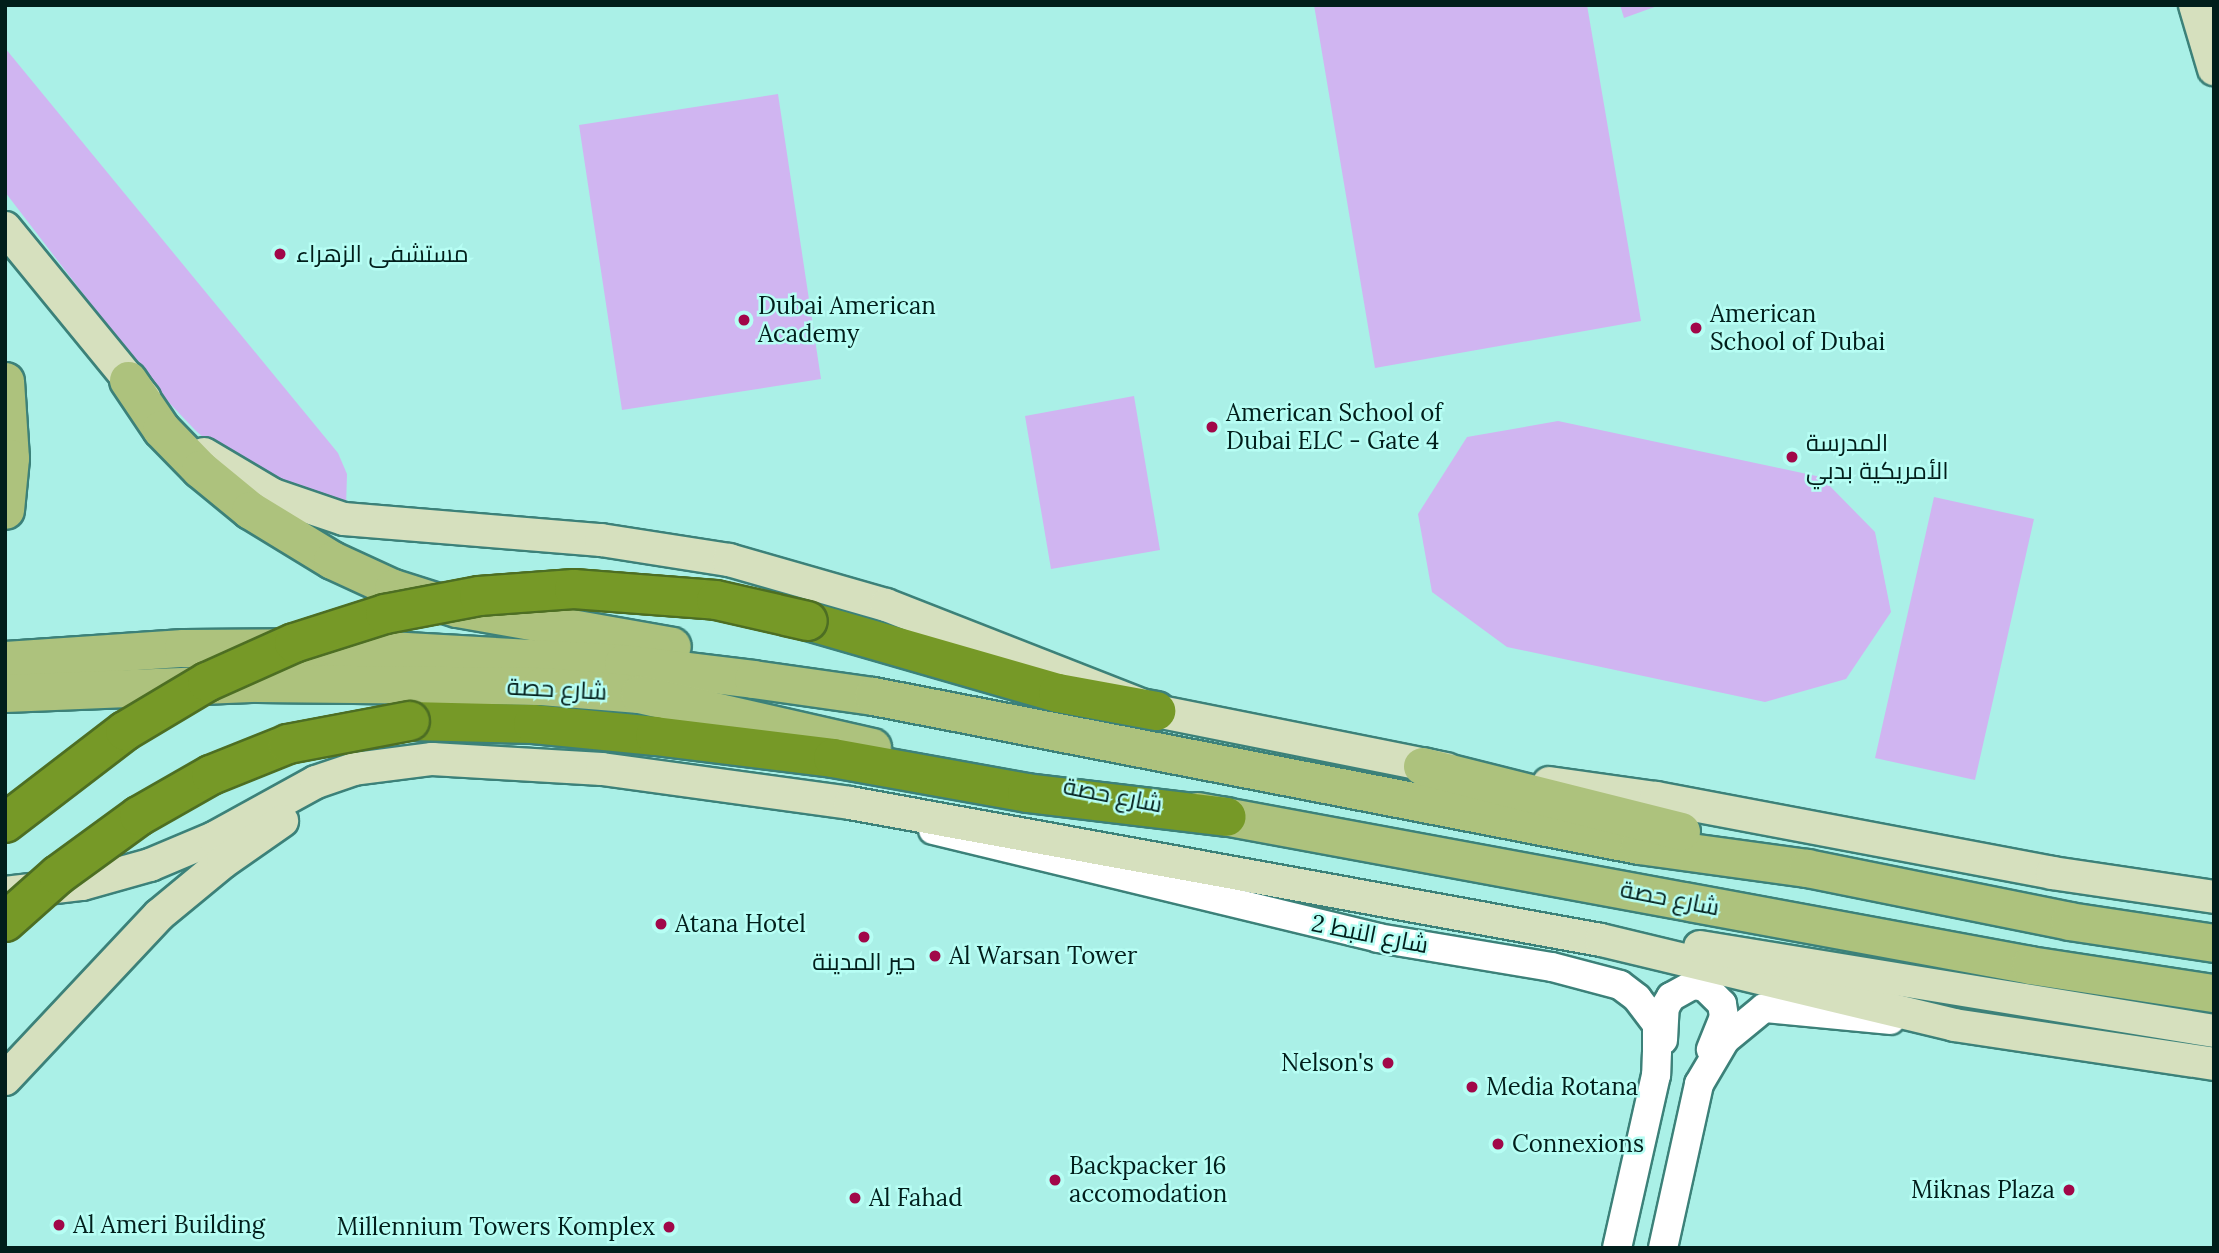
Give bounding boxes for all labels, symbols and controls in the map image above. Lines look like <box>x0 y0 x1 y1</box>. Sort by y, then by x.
place label: مستشفى الزهراء <box>296 240 469 268</box>
marker: مستشفى الزهراء <box>270 244 290 264</box>
place label: Dubai American Academy <box>758 292 936 348</box>
place label: American School of Dubai <box>1710 300 1885 356</box>
marker: Dubai American Academy <box>736 312 752 328</box>
marker: American School of Dubai <box>1688 320 1704 336</box>
place label: American School of Dubai ELC - Gate 4 <box>1226 399 1442 455</box>
marker: American School of Dubai ELC - Gate 4 <box>1204 419 1220 435</box>
place label: المدرسة الأمريكية بدبي <box>1806 429 1949 485</box>
marker: المدرسة الأمريكية بدبي <box>1784 449 1800 465</box>
street label: شارع حصة <box>506 672 608 706</box>
street label: شارع حصة <box>1061 771 1165 819</box>
street label: شارع حصة <box>1618 874 1722 922</box>
street label: شارع النبط 2 <box>1309 909 1431 959</box>
place label: Atana Hotel <box>675 910 806 938</box>
marker: Atana Hotel <box>653 916 669 932</box>
marker: حير المدينة <box>856 929 872 945</box>
place label: Al Warsan Tower <box>949 942 1137 970</box>
place label: حير المدينة <box>812 948 916 976</box>
marker: Al Warsan Tower <box>927 948 943 964</box>
place label: Nelson's <box>1281 1049 1374 1077</box>
marker: Nelson's <box>1380 1055 1396 1071</box>
place label: Media Rotana <box>1486 1073 1638 1101</box>
marker: Media Rotana <box>1464 1079 1480 1095</box>
place label: Connexions <box>1512 1130 1644 1158</box>
marker: Connexions <box>1490 1136 1506 1152</box>
place label: Backpacker 16 accomodation <box>1069 1152 1227 1208</box>
marker: Backpacker 16 accomodation <box>1047 1172 1063 1188</box>
place label: Miknas Plaza <box>1911 1176 2055 1204</box>
marker: Miknas Plaza <box>2061 1182 2077 1198</box>
place label: Al Fahad <box>869 1184 963 1212</box>
marker: Al Fahad <box>847 1190 863 1206</box>
place label: Al Ameri Building <box>73 1211 265 1239</box>
place label: Millennium Towers Komplex <box>336 1213 655 1241</box>
marker: Al Ameri Building <box>51 1217 67 1233</box>
marker: Millennium Towers Komplex <box>661 1219 677 1235</box>

